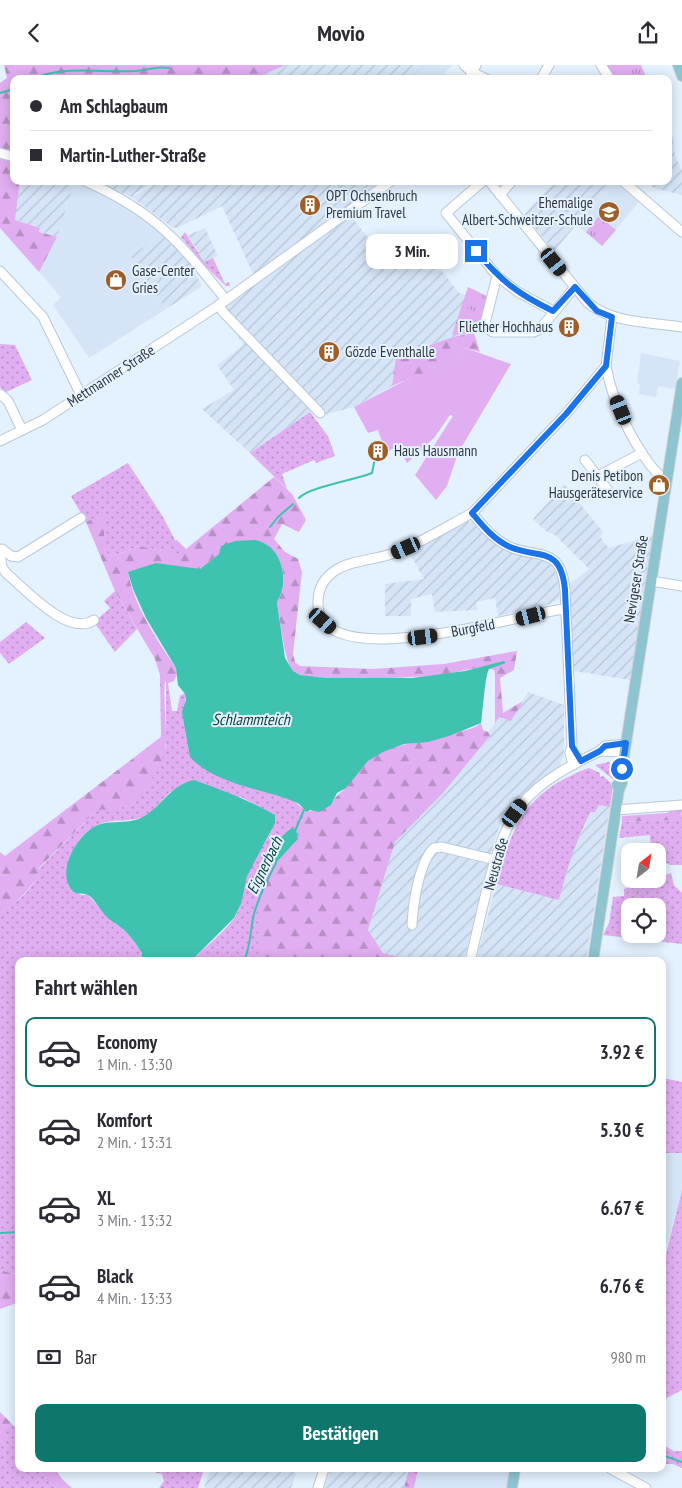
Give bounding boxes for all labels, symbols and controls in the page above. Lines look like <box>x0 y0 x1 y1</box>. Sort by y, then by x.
icon: back <box>20 19 48 47</box>
text: Movio <box>317 19 365 47</box>
icon: share <box>634 19 662 47</box>
text: Am Schlagbaum <box>60 94 168 118</box>
text: Martin-Luther-Straße <box>60 143 206 167</box>
place label: OPT Ochsenbruch Premium Travel <box>326 186 417 222</box>
building icon: OPT Ochsenbruch Premium Travel <box>298 193 322 217</box>
place label: Ehemalige Albert-Schweitzer-Schule <box>462 193 593 229</box>
school or university icon: Ehemalige Albert-Schweitzer-Schule <box>597 200 621 224</box>
callout: 3 Min. <box>366 233 458 269</box>
route end <box>465 240 487 262</box>
text: 3 Min. <box>394 241 430 261</box>
car <box>538 246 569 278</box>
place label: Gase-Center Gries <box>132 261 195 297</box>
shop icon: Gase-Center Gries <box>104 268 128 292</box>
building icon: Fliether Hochhaus <box>557 315 581 339</box>
place label: Fliether Hochhaus <box>459 317 553 336</box>
street label: Mettmanner Straße <box>63 340 158 411</box>
building icon: Gözde Eventhalle <box>317 340 341 364</box>
place label: Gözde Eventhalle <box>345 342 435 361</box>
car <box>608 393 633 427</box>
building icon: Haus Hausmann <box>366 439 390 463</box>
place label: Haus Hausmann <box>394 441 477 460</box>
place label: Denis Petibon Hausgeräteservice <box>549 466 643 502</box>
shop icon: Denis Petibon Hausgeräteservice <box>647 473 671 497</box>
street label: Nevigeser Straße <box>619 534 652 624</box>
car <box>389 535 422 561</box>
car <box>306 605 339 637</box>
car <box>514 605 547 627</box>
street label: Burgfeld <box>449 614 496 641</box>
car <box>407 628 438 646</box>
water label: Schlammteich <box>212 709 291 729</box>
route start <box>611 758 633 780</box>
car <box>500 796 529 830</box>
water label: Eignerbach <box>242 832 287 897</box>
street label: Neustraße <box>479 835 512 892</box>
north arrow <box>621 843 666 887</box>
map controls <box>621 843 666 943</box>
button: locate <box>621 898 666 943</box>
text: Fahrt wählen <box>35 973 138 1001</box>
icon: car <box>37 1030 82 1075</box>
text: Economy <box>97 1030 157 1054</box>
text: 3.92 € <box>600 1040 644 1064</box>
text: 1 Min. · 13:30 <box>97 1054 172 1074</box>
icon: car <box>37 1108 82 1153</box>
text: Komfort <box>97 1108 152 1132</box>
text: 5.30 € <box>600 1118 644 1142</box>
text: 2 Min. · 13:31 <box>97 1132 172 1152</box>
icon: car <box>37 1186 82 1231</box>
text: XL <box>97 1186 115 1210</box>
text: 6.67 € <box>601 1196 644 1220</box>
text: 3 Min. · 13:32 <box>97 1210 172 1230</box>
icon: car <box>37 1264 82 1309</box>
text: Black <box>97 1264 133 1288</box>
text: 6.76 € <box>600 1274 644 1298</box>
text: 4 Min. · 13:33 <box>97 1288 172 1308</box>
icon: cash <box>35 1343 63 1371</box>
text: Bar <box>75 1345 97 1369</box>
text: 980 m <box>611 1347 646 1367</box>
button: Bestätigen <box>35 1404 646 1462</box>

